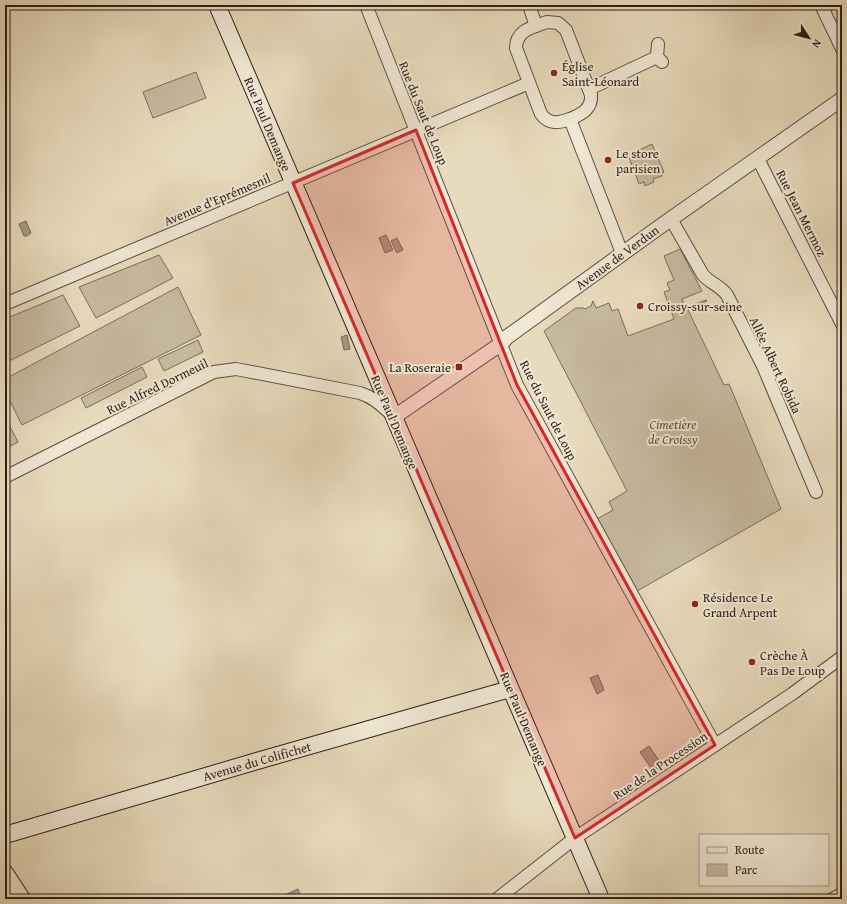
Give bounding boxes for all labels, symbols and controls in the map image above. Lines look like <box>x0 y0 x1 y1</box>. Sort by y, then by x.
north arrow <box>789 18 829 58</box>
text: N <box>808 36 826 52</box>
place label: Église Saint-Léonard <box>562 57 639 91</box>
street label: Rue du Saut de Loup <box>394 59 453 168</box>
marker: Église Saint-Léonard <box>549 68 559 78</box>
street label: Rue Paul Demange <box>239 74 296 174</box>
place label: Le store parisien <box>616 144 661 178</box>
marker: Le store parisien <box>603 155 613 165</box>
street label: Rue Jean Mermoz <box>772 167 832 260</box>
street label: Avenue d'Eprémesnil <box>161 168 274 231</box>
street label: Avenue de Verdun <box>572 220 664 294</box>
place label: Croissy-sur-seine <box>648 297 742 316</box>
marker: Croissy-sur-seine <box>635 301 645 311</box>
street label: Allée Albert Robida <box>745 314 807 418</box>
street label: Rue Alfred Dormeuil <box>103 353 212 419</box>
street label: Rue du Saut de Loup <box>515 357 582 464</box>
place label: La Roseraie <box>389 358 451 377</box>
marker: La Roseraie <box>454 362 464 372</box>
street label: Rue Paul Demange <box>366 372 423 472</box>
park label: Cimetière de Croissy <box>648 415 698 449</box>
place label: Résidence Le Grand Arpent <box>703 588 778 622</box>
marker: Résidence Le Grand Arpent <box>690 599 700 609</box>
place label: Crèche À Pas De Loup <box>760 646 825 680</box>
marker: Crèche À Pas De Loup <box>747 657 757 667</box>
street label: Rue Paul Demange <box>495 669 552 769</box>
street label: Rue de la Procession <box>609 726 712 804</box>
street label: Avenue du Colifichet <box>201 737 314 786</box>
legend <box>699 834 829 886</box>
text: Route <box>735 841 765 858</box>
text: Parc <box>735 861 758 878</box>

